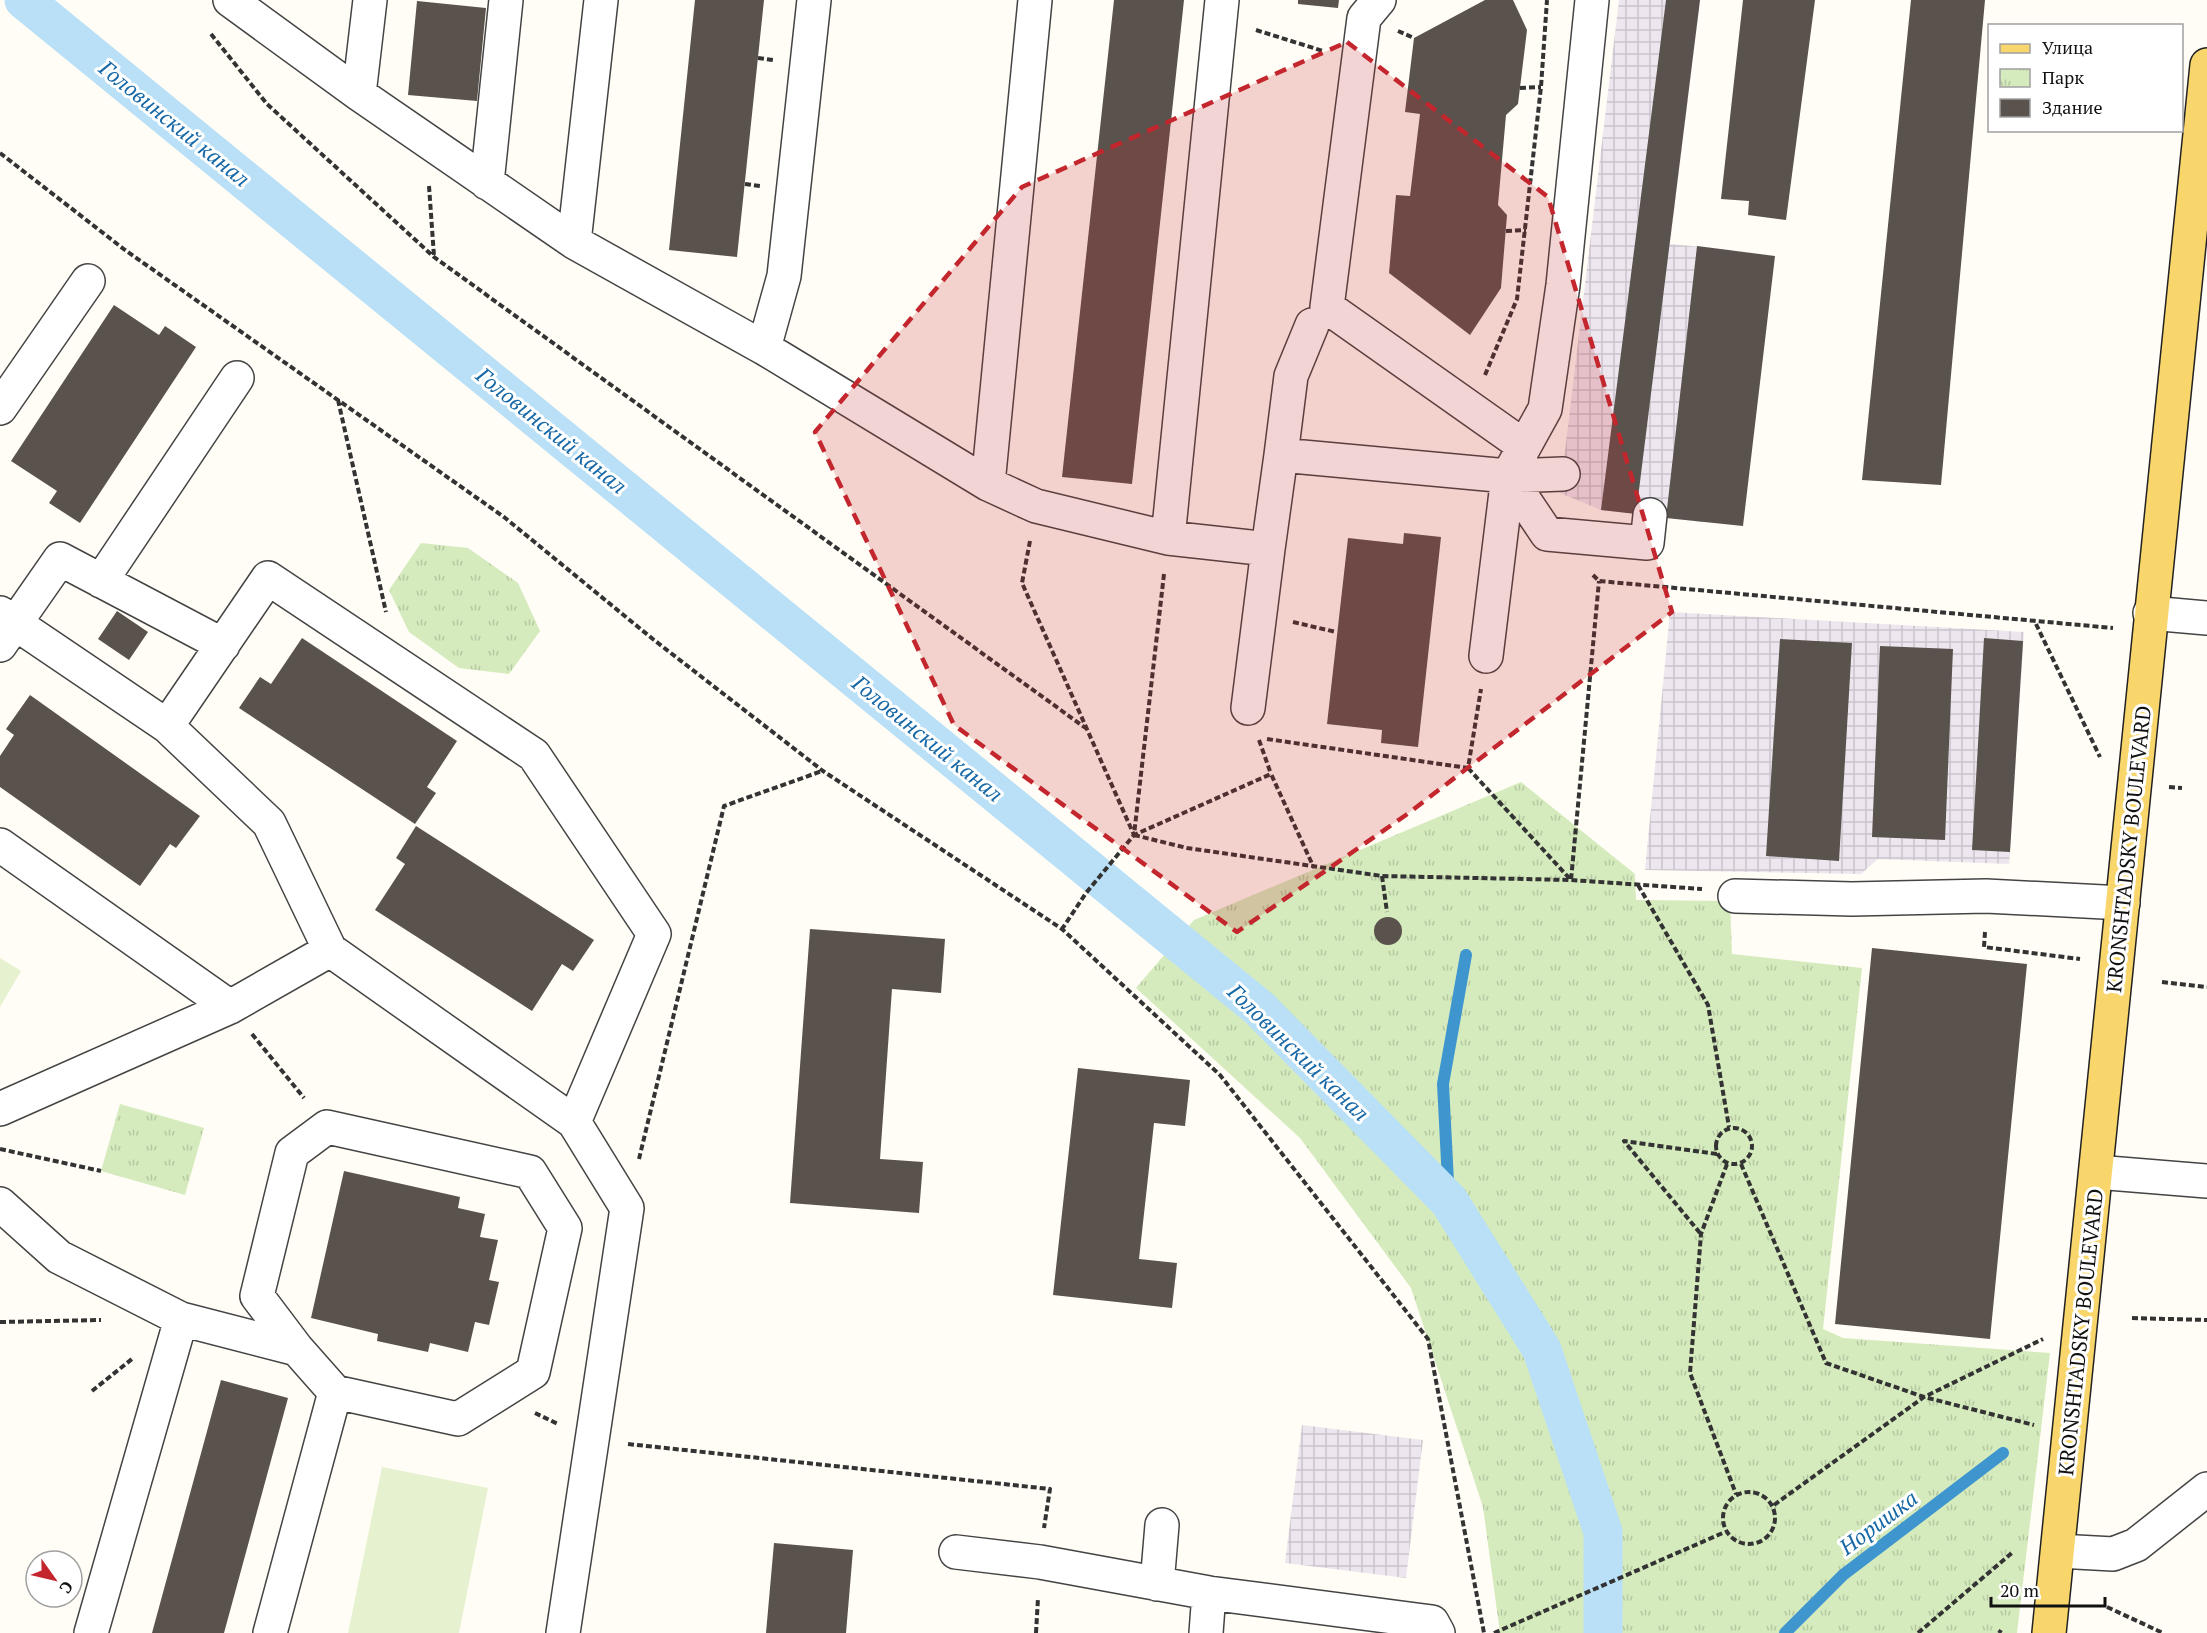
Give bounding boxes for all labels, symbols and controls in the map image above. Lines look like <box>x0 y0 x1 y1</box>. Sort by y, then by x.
legend <box>1988 24 2183 132</box>
text: Улица <box>2042 35 2093 59</box>
water label: Головинский канал <box>93 53 256 193</box>
text: Парк <box>2042 65 2084 89</box>
text: Здание <box>2042 95 2102 119</box>
water label: Головинский канал <box>470 360 633 500</box>
water label: Головинский канал <box>846 668 1009 808</box>
street label: KRONSHTADSKY BOULEVARD <box>2099 704 2157 994</box>
water label: Головинский канал <box>1221 976 1376 1127</box>
street label: KRONSHTADSKY BOULEVARD <box>2051 1187 2109 1477</box>
water label: Норишка <box>1832 1483 1923 1561</box>
north arrow <box>24 1549 84 1609</box>
scale bar <box>1991 1570 2105 1608</box>
text: С <box>54 1577 78 1598</box>
text: 20 m <box>2000 1578 2040 1602</box>

